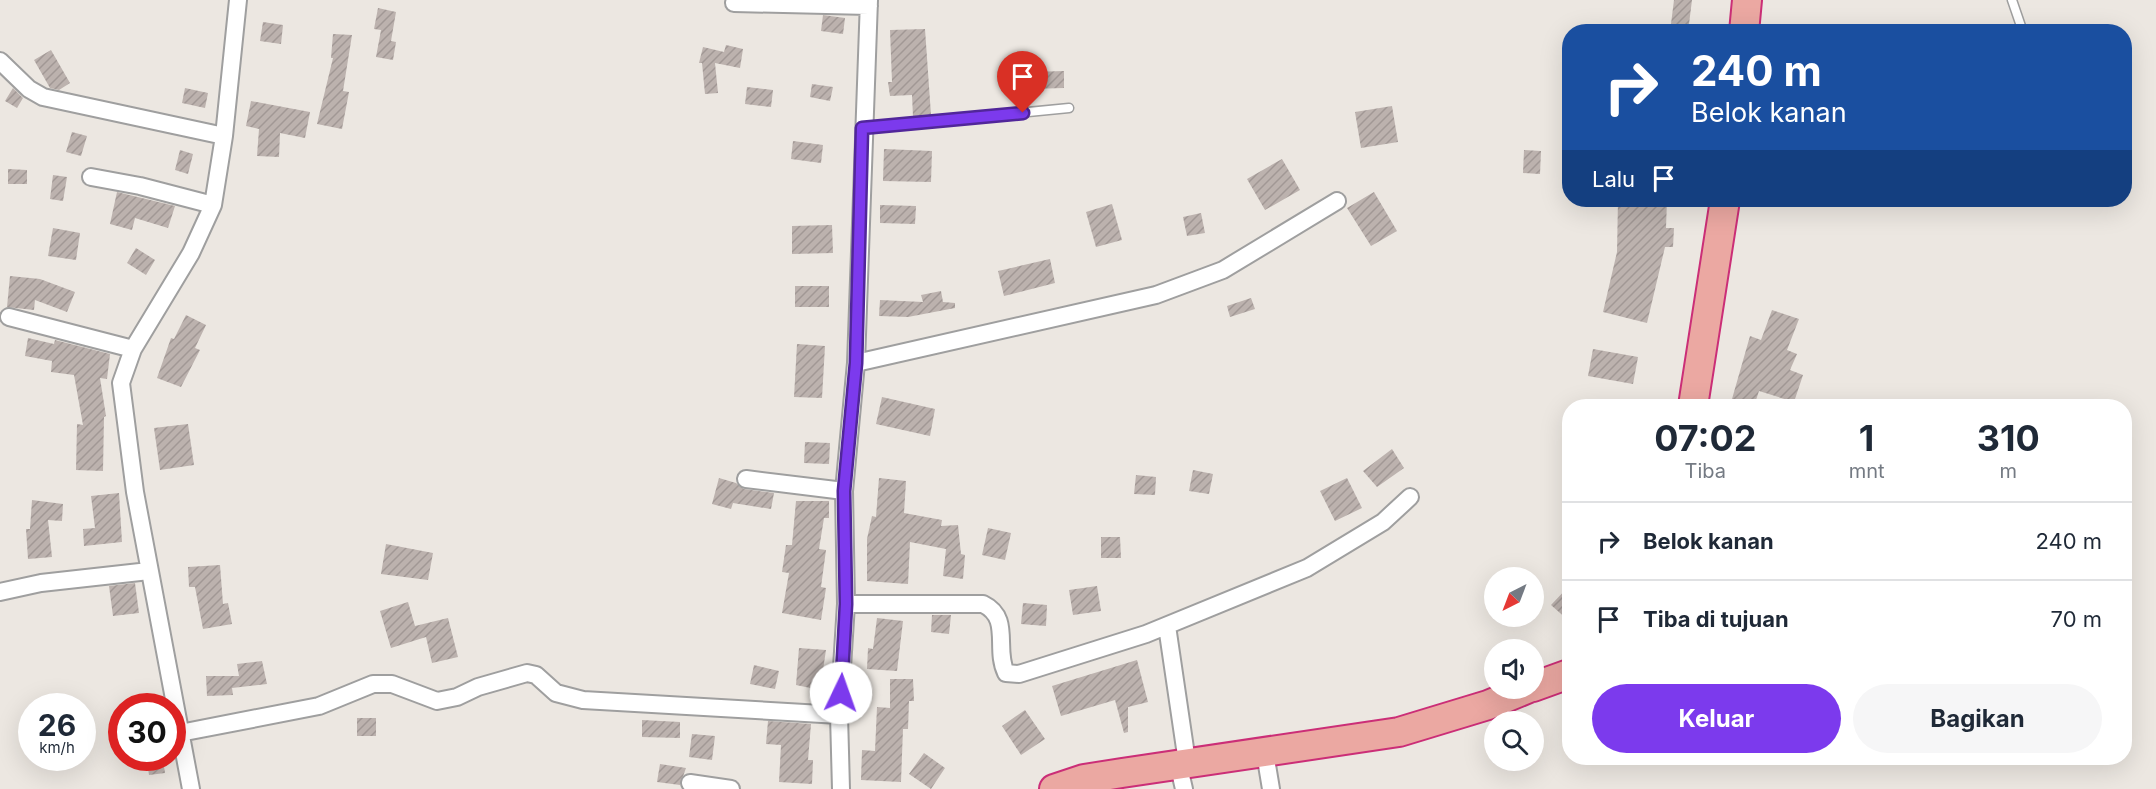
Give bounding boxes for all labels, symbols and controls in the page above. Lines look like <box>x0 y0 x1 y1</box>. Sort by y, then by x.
text: 240 m <box>1691 45 1822 96</box>
icon: right <box>1592 48 1670 126</box>
pin <box>997 51 1048 113</box>
icon: arrive <box>1006 60 1039 93</box>
text: Belok kanan <box>1691 96 1847 129</box>
icon: arrive <box>1647 162 1680 195</box>
text: Lalu <box>1592 166 1635 192</box>
text: 07:02 <box>1654 416 1756 460</box>
text: 1 <box>1859 416 1874 460</box>
text: 310 <box>1977 416 2040 460</box>
text: Tiba <box>1685 459 1726 483</box>
text: mnt <box>1849 459 1885 483</box>
text: m <box>1999 459 2017 483</box>
icon: right <box>1592 525 1625 558</box>
text: Belok kanan <box>1643 528 1774 554</box>
text: 240 m <box>2035 528 2102 554</box>
north arrow <box>1484 567 1544 627</box>
map controls <box>1484 567 1544 771</box>
icon: arrive <box>1592 603 1625 636</box>
text: Tiba di tujuan <box>1643 606 1789 632</box>
text: 70 m <box>2051 606 2102 632</box>
button: sound <box>1484 639 1544 699</box>
position arrow <box>809 661 873 725</box>
button: Keluar <box>1592 684 1841 753</box>
button: Bagikan <box>1853 684 2102 753</box>
speed limit sign: 30 <box>108 693 186 771</box>
text: 26 <box>38 707 76 743</box>
button: search <box>1484 711 1544 771</box>
text: km/h <box>39 738 75 757</box>

